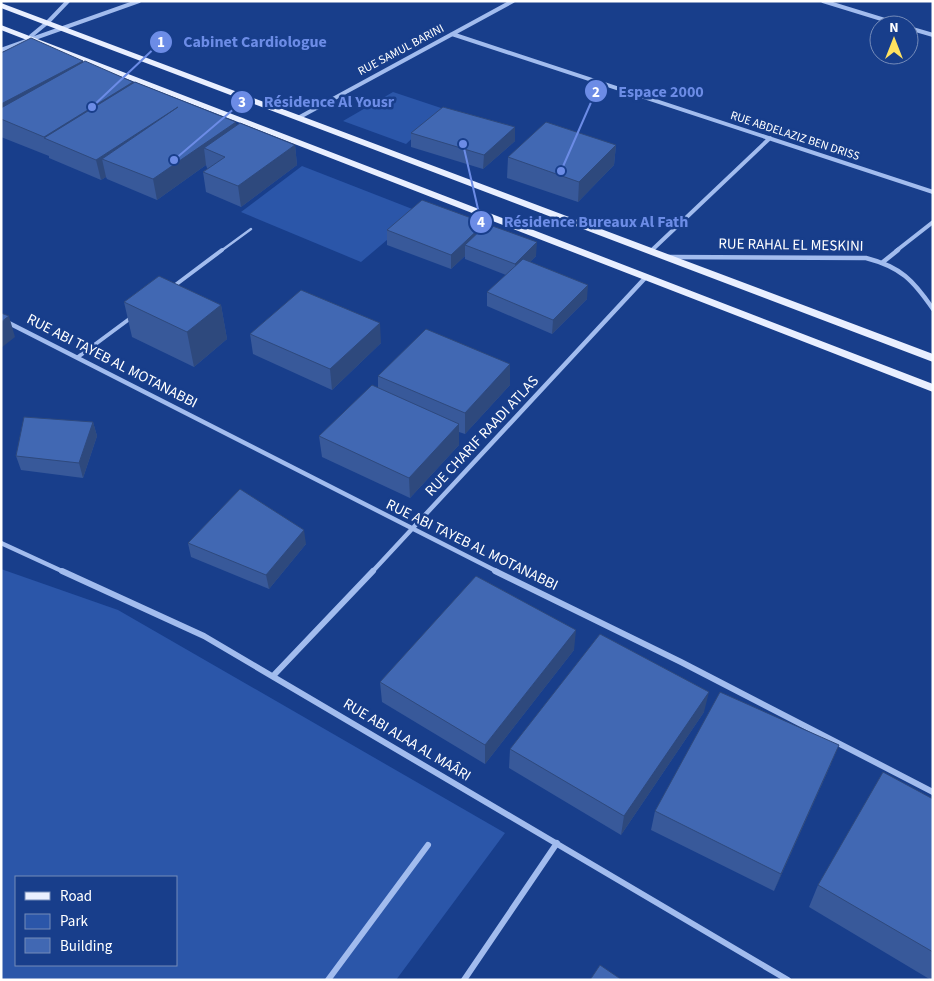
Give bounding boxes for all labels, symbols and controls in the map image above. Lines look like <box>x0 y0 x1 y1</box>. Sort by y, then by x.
north arrow <box>869 15 919 65</box>
text: N <box>889 18 899 38</box>
street label: RUE SAMUL BARINI <box>355 20 447 80</box>
callout: Cabinet Cardiologue <box>148 26 337 57</box>
text: Cabinet Cardiologue <box>183 31 327 53</box>
text: 1 <box>157 32 165 53</box>
callout: Espace 2000 <box>584 76 714 107</box>
text: Espace 2000 <box>618 81 704 103</box>
text: 2 <box>592 82 600 103</box>
callout: Résidence Al Yousr <box>229 86 405 117</box>
text: Résidence Al Yousr <box>264 91 395 113</box>
text: 3 <box>238 92 246 113</box>
street label: RUE ABDELAZIZ BEN DRISS <box>728 107 862 165</box>
callout: Résidence Bureaux Al Fath <box>468 206 698 237</box>
text: Résidence Bureaux Al Fath <box>504 211 688 233</box>
text: 4 <box>477 212 485 233</box>
street label: RUE RAHAL EL MESKINI <box>718 233 864 257</box>
street label: RUE ABI TAYEB AL MOTANABBI <box>23 309 201 413</box>
street label: RUE CHARIF RAADI ATLAS <box>420 371 544 501</box>
street label: RUE ABI TAYEB AL MOTANABBI <box>382 494 562 596</box>
street label: RUE ABI ALAA AL MAÂRI <box>339 693 475 787</box>
legend <box>15 876 178 966</box>
text: Road <box>60 886 92 907</box>
text: Park <box>60 911 89 932</box>
text: Building <box>60 936 113 957</box>

